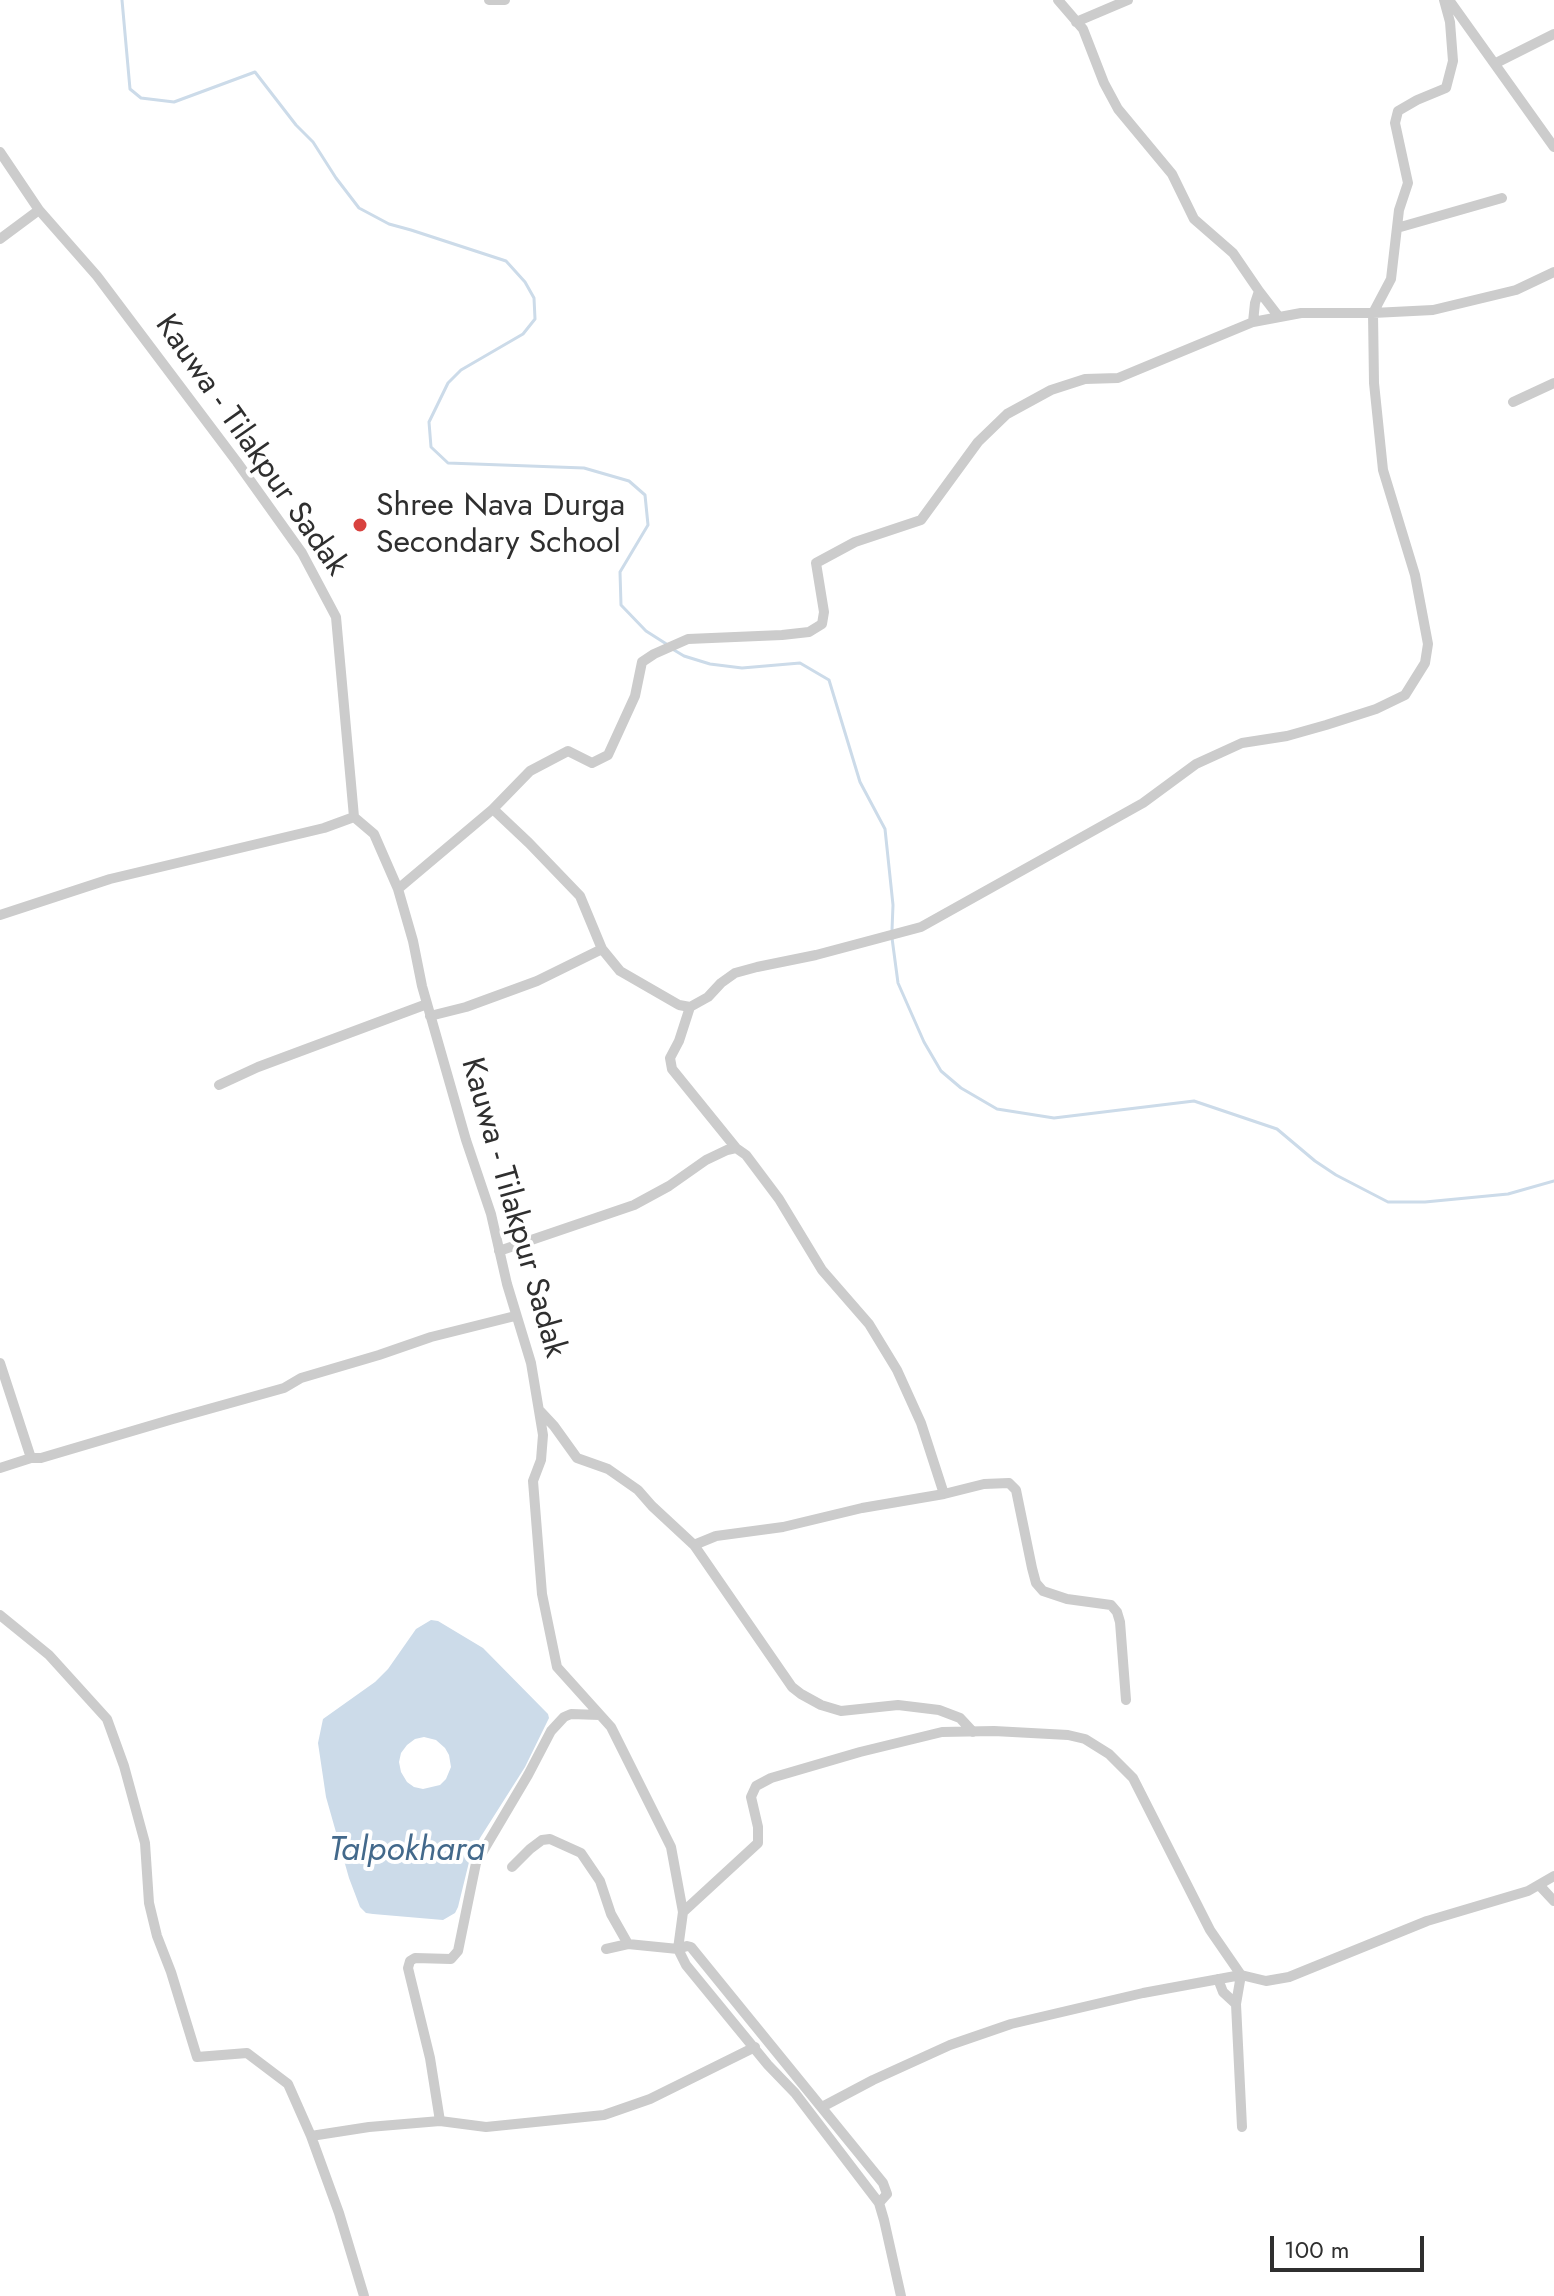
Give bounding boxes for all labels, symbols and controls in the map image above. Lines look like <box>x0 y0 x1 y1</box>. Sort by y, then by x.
street label: Kauwa - Tilakpur Sadak <box>145 308 355 584</box>
place label: Shree Nava Durga Secondary School <box>376 488 625 563</box>
marker: Shree Nava Durga Secondary School <box>351 516 369 534</box>
street label: Kauwa - Tilakpur Sadak <box>451 1054 573 1362</box>
water label: Talpokhara <box>329 1832 485 1872</box>
scale bar <box>1274 2220 1428 2270</box>
text: 100 m <box>1284 2232 1350 2267</box>

